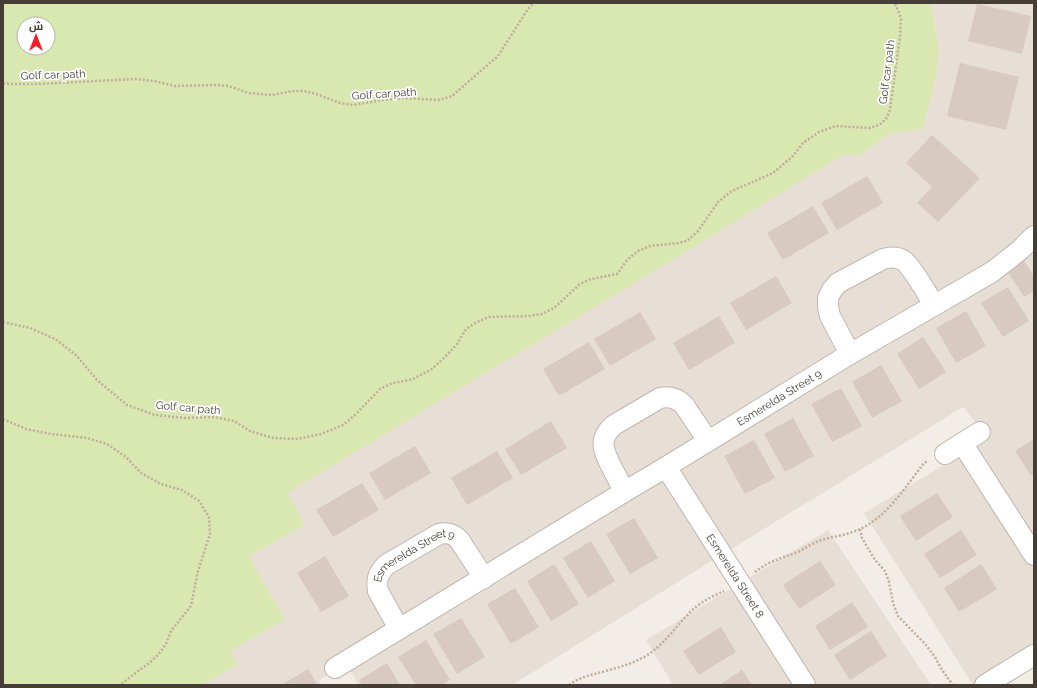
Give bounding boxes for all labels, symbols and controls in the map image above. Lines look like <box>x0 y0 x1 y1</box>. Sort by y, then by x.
north arrow <box>16 16 56 56</box>
text: ش <box>29 20 43 33</box>
street label: Golf car path <box>877 39 897 105</box>
street label: Golf car path <box>20 67 86 83</box>
street label: Golf car path <box>351 85 417 103</box>
street label: Esmerelda Street 9 <box>734 367 824 429</box>
street label: Golf car path <box>155 399 221 417</box>
street label: Esmerelda Street 9 <box>371 527 457 583</box>
street label: Esmerelda Street 8 <box>704 531 767 620</box>

